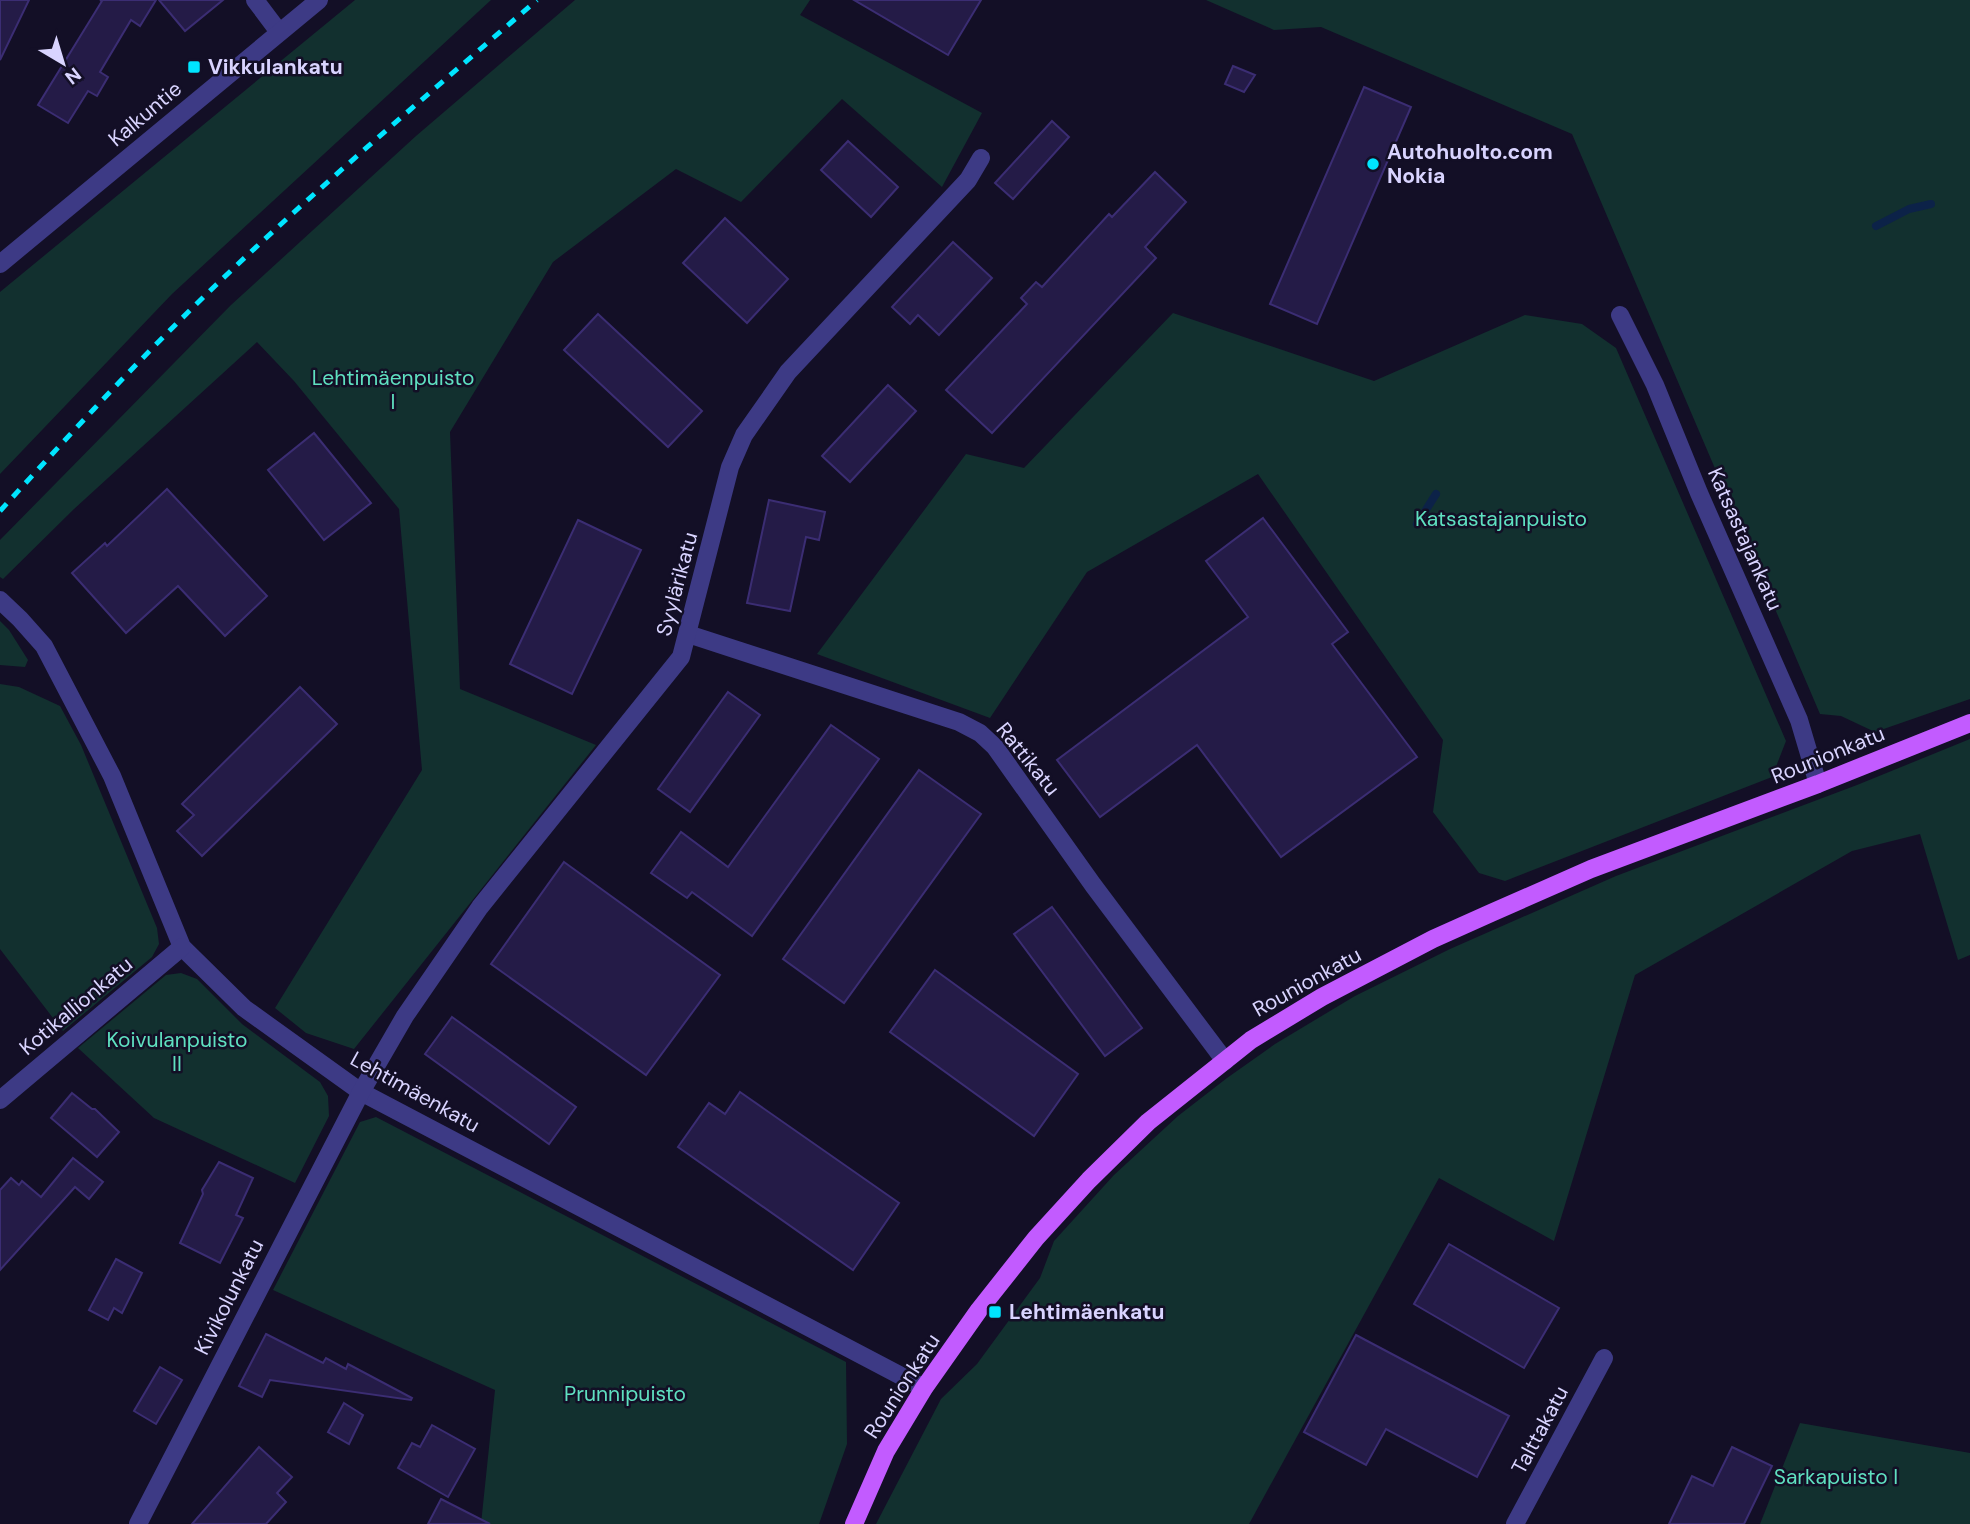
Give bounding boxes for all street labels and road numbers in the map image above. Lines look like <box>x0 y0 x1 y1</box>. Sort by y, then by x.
street label: Kalkuntie <box>102 75 188 153</box>
street label: Katsastajankatu <box>1701 463 1789 615</box>
street label: Syylärikatu <box>650 529 704 639</box>
street label: Rattikatu <box>990 716 1066 802</box>
street label: Rounionkatu <box>1767 720 1889 790</box>
street label: Rounionkatu <box>1248 941 1366 1023</box>
street label: Kotikallionkatu <box>14 950 138 1062</box>
street label: Lehtimäenkatu <box>345 1045 485 1139</box>
street label: Kivikolunkatu <box>188 1234 270 1360</box>
street label: Rounionkatu <box>858 1328 946 1444</box>
street label: Talttakatu <box>1505 1381 1575 1479</box>

